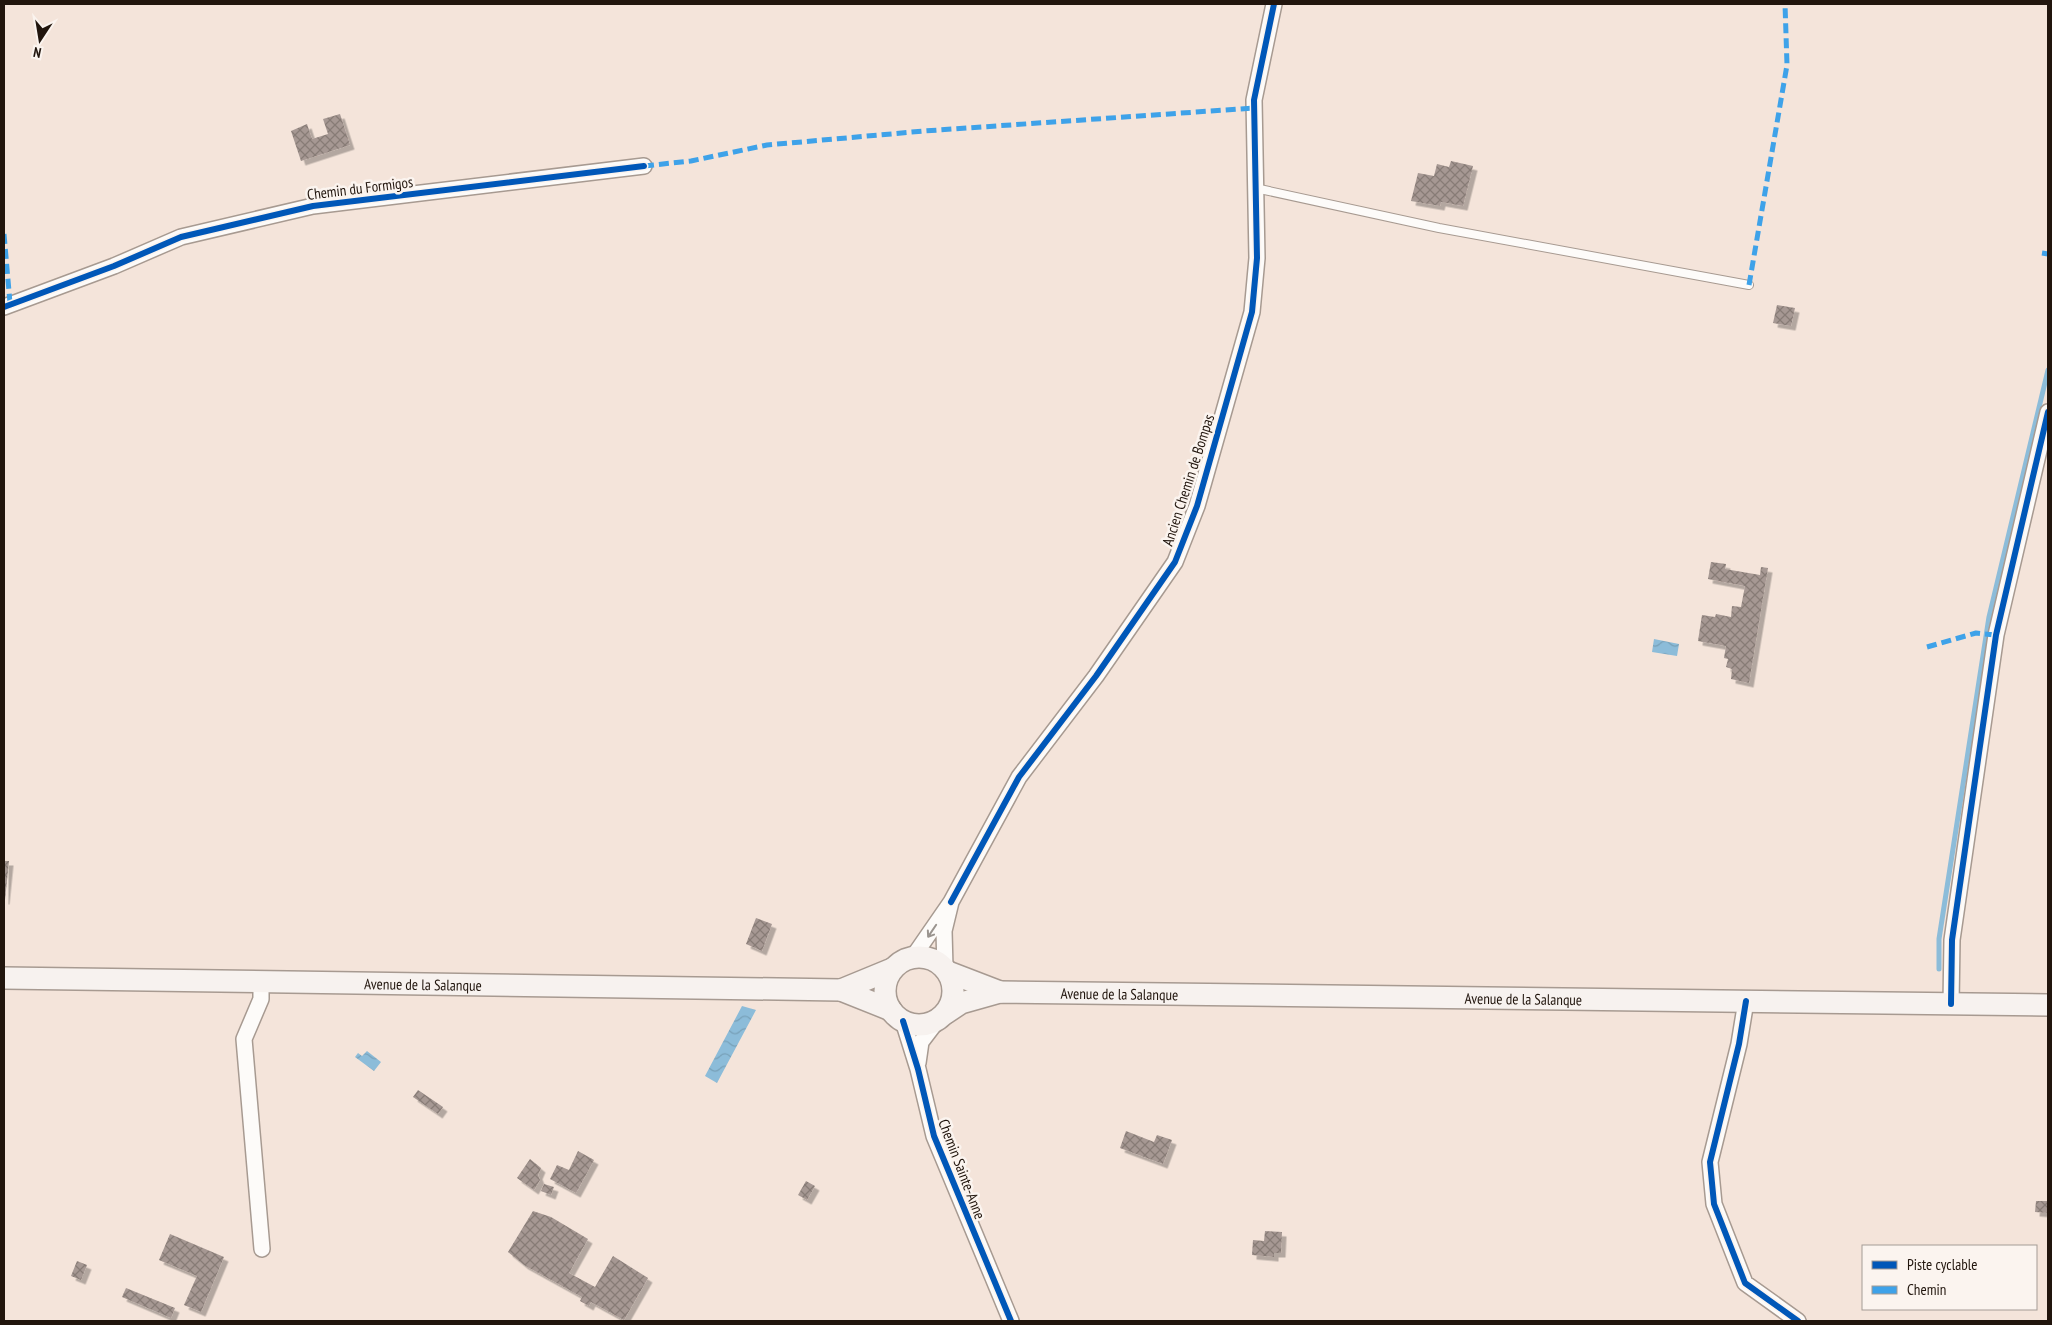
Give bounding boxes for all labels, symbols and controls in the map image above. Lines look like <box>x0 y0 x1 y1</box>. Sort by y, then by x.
north arrow <box>15 15 65 65</box>
text: N <box>32 43 43 62</box>
street label: Chemin du Formigos <box>306 172 414 204</box>
street label: Ancien Chemin de Bompas <box>1158 412 1218 548</box>
one-way arrow <box>927 924 937 938</box>
street label: Avenue de la Salanque <box>364 974 482 994</box>
street label: Avenue de la Salanque <box>1061 983 1178 1004</box>
street label: Avenue de la Salanque <box>1465 988 1582 1009</box>
street label: Chemin Sainte-Anne <box>934 1116 990 1222</box>
legend <box>1862 1245 2037 1310</box>
text: Piste cyclable <box>1907 1255 1977 1274</box>
text: Chemin <box>1907 1280 1946 1299</box>

